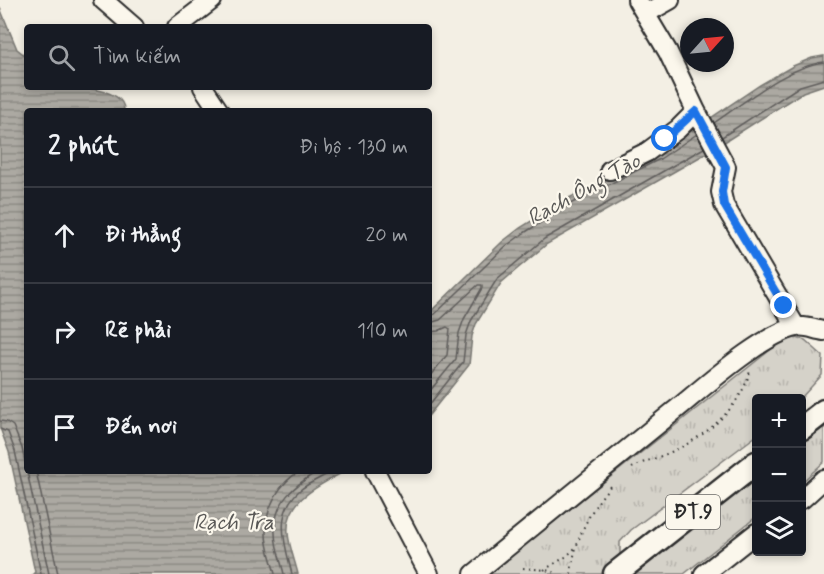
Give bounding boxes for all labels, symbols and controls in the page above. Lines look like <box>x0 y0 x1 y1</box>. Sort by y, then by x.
north arrow <box>680 18 734 72</box>
search box <box>24 24 432 90</box>
icon: search <box>45 41 78 74</box>
text: Tìm kiếm <box>93 43 181 71</box>
route start <box>651 125 677 151</box>
text: 2 phút <box>48 130 119 164</box>
text: Đi bộ · 130 m <box>299 134 408 161</box>
water label: Rạch Ông Tào <box>522 147 648 235</box>
icon: ahead <box>48 219 81 252</box>
text: Đi thẳng <box>105 221 181 249</box>
text: 20 m <box>365 222 408 249</box>
route end <box>770 292 796 318</box>
icon: right <box>48 315 81 348</box>
text: Rẽ phải <box>105 317 171 345</box>
text: 110 m <box>357 318 408 345</box>
map controls <box>752 394 806 556</box>
button: + <box>752 394 806 448</box>
icon: arrive <box>48 411 81 444</box>
text: Đến nơi <box>105 413 177 441</box>
button: − <box>752 448 806 502</box>
road number: ĐT.9 <box>666 495 720 529</box>
button: layers <box>752 502 806 556</box>
water label: Rạch Tra <box>194 509 274 537</box>

